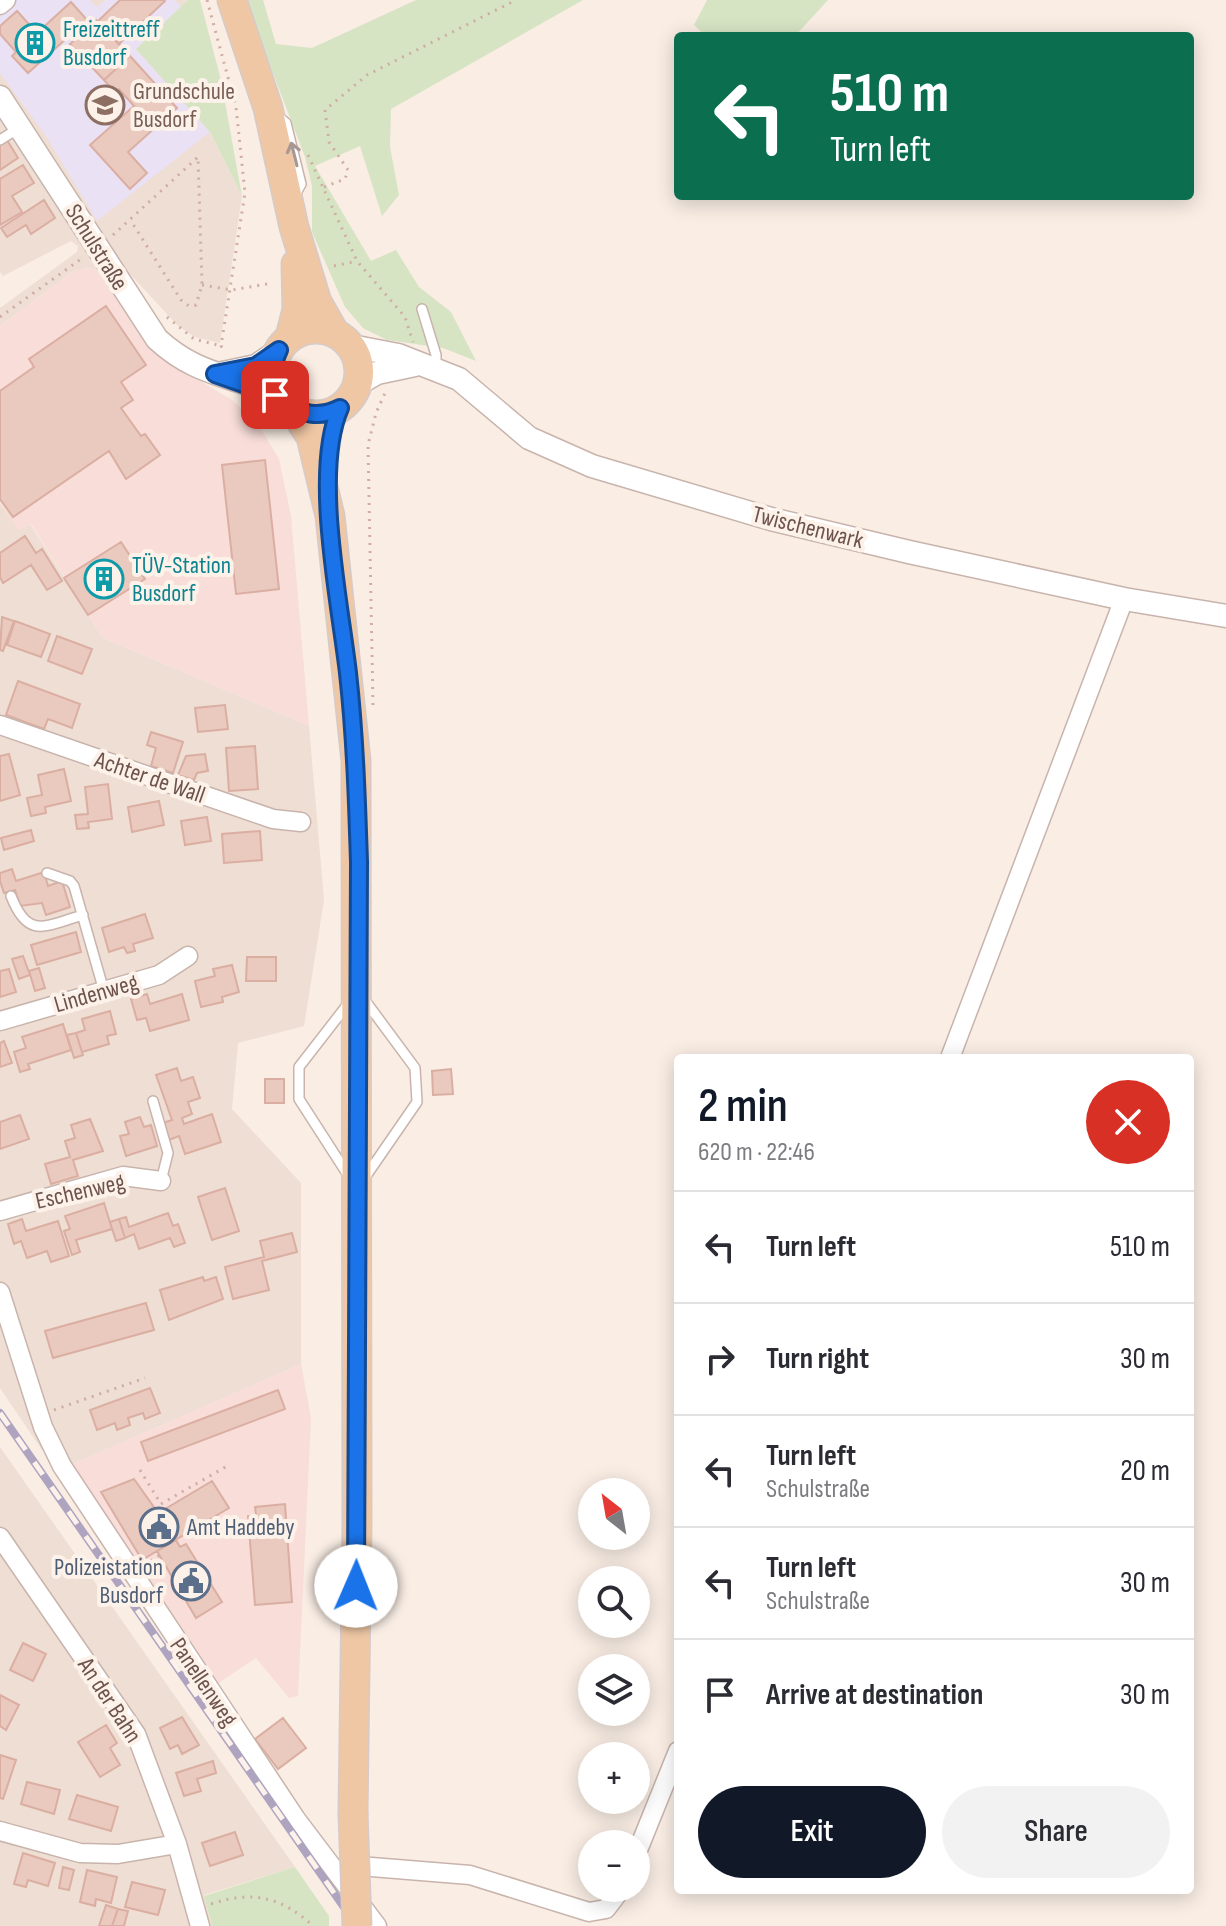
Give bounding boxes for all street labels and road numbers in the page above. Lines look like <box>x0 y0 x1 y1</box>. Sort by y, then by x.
street label: Schulstraße <box>59 199 134 296</box>
street label: Twischenwark <box>749 500 866 555</box>
street label: Achter de Wall <box>90 745 209 810</box>
street label: Lindenweg <box>51 968 142 1019</box>
street label: Eschenweg <box>33 1167 128 1216</box>
street label: Panellenweg <box>163 1633 244 1732</box>
street label: An der Bahn <box>71 1651 148 1748</box>

